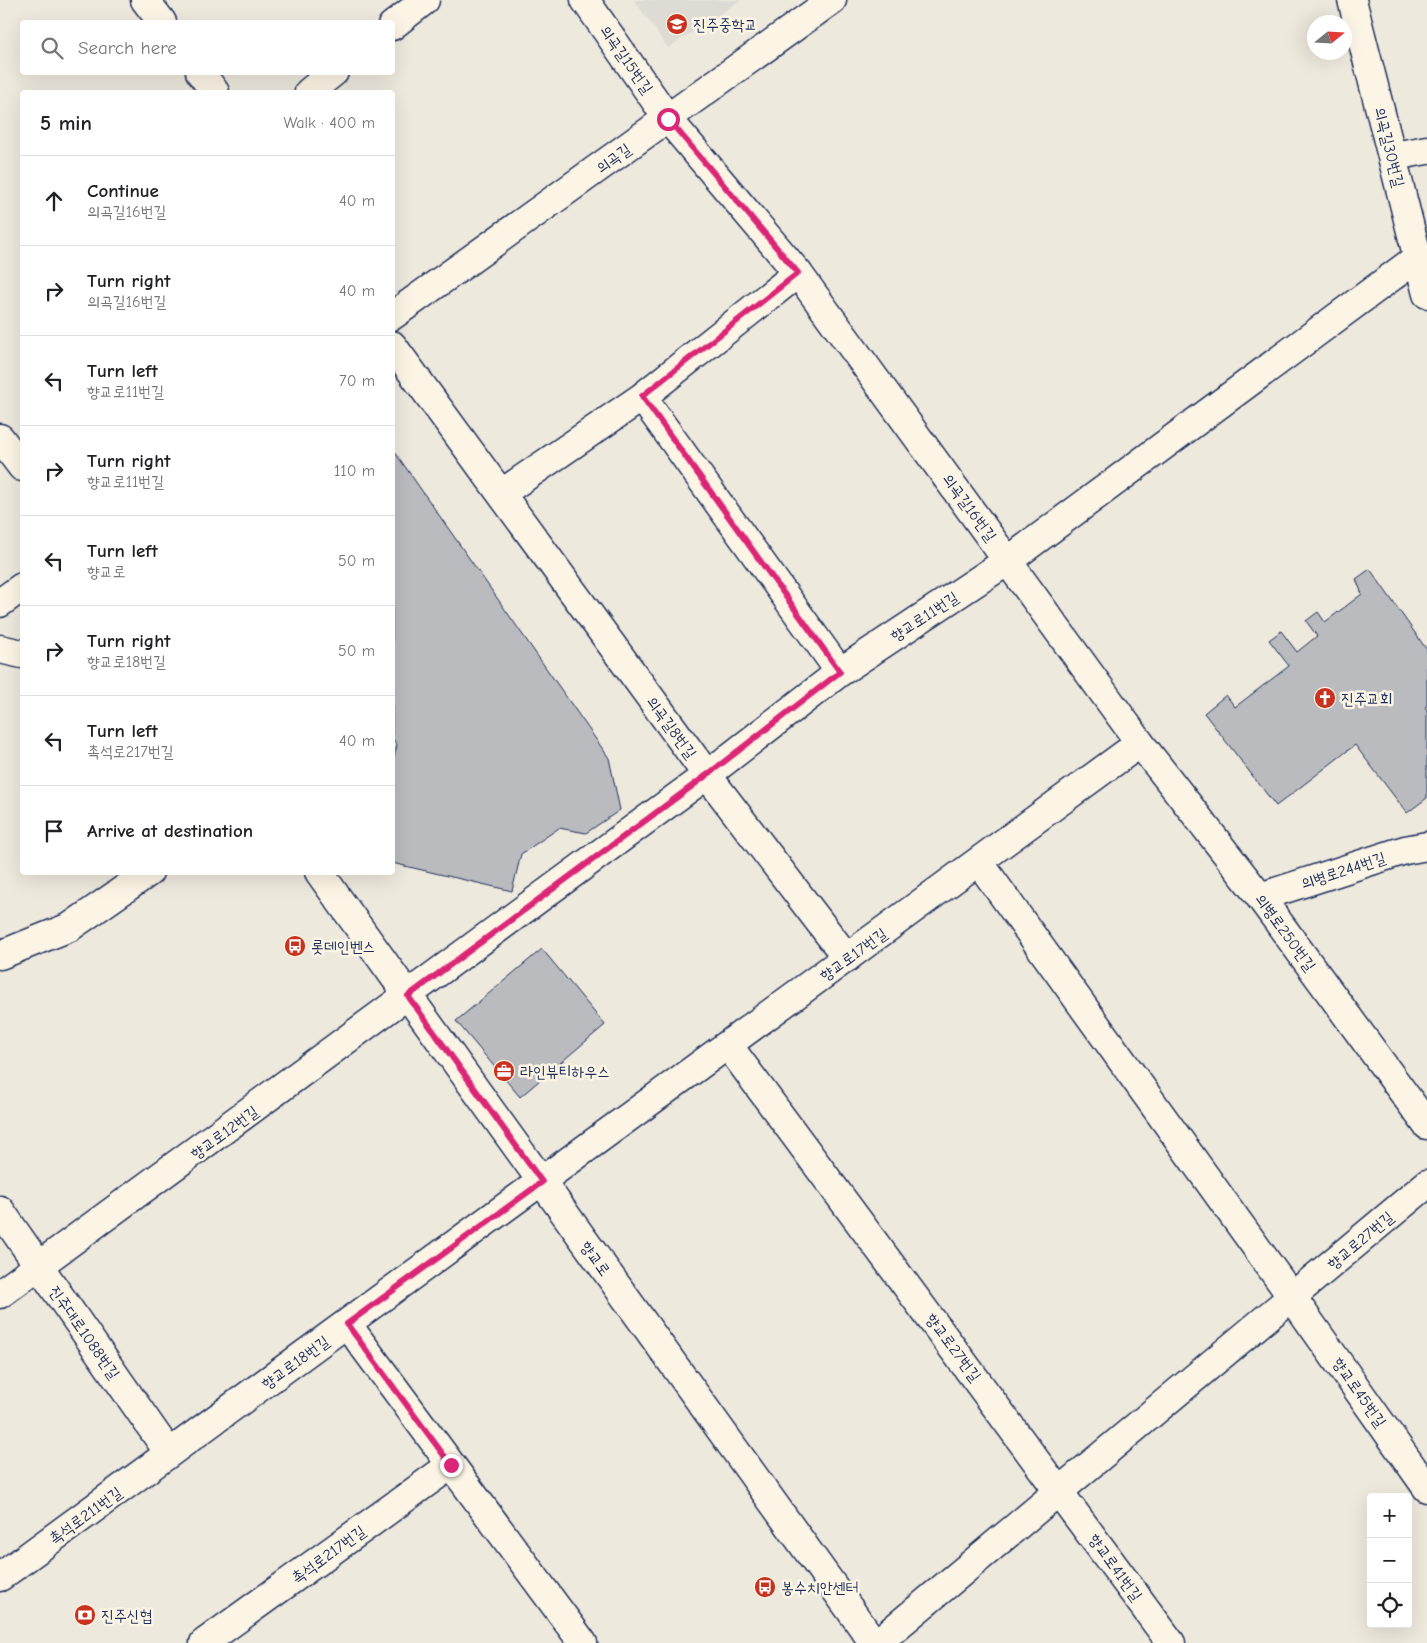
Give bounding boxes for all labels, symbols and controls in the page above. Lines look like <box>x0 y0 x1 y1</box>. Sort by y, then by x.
school or university icon: 진주중학교 <box>665 12 689 36</box>
north arrow <box>1307 15 1352 60</box>
place label: 진주중학교 <box>693 16 757 34</box>
search box <box>20 20 395 75</box>
street label: 의곡길15번길 <box>596 22 656 97</box>
icon: search <box>38 34 66 62</box>
text: Search here <box>78 37 177 59</box>
street label: 의곡길30번길 <box>1370 105 1408 189</box>
route start <box>657 108 680 131</box>
text: 5 min <box>40 111 92 135</box>
text: Walk · 400 m <box>283 114 375 132</box>
street label: 의곡길 <box>593 140 635 177</box>
text: Continue <box>87 180 159 202</box>
icon: ahead <box>40 187 68 215</box>
text: 40 m <box>339 192 375 210</box>
text: 의곡길16번길 <box>87 203 166 221</box>
text: Turn right <box>87 270 171 292</box>
icon: right <box>40 277 68 305</box>
text: 40 m <box>339 282 375 300</box>
text: 의곡길16번길 <box>87 293 166 311</box>
text: Turn left <box>87 360 158 382</box>
icon: left <box>40 367 68 395</box>
text: 70 m <box>339 372 375 390</box>
text: 향교로11번길 <box>87 383 164 401</box>
text: Turn right <box>87 450 171 472</box>
icon: right <box>40 457 68 485</box>
text: 110 m <box>334 462 375 480</box>
street label: 의곡길16번길 <box>939 470 1000 545</box>
text: 향교로11번길 <box>87 473 164 491</box>
text: Turn left <box>87 540 158 562</box>
icon: left <box>40 547 68 575</box>
text: 50 m <box>338 552 375 570</box>
text: 향교로 <box>87 563 126 581</box>
street label: 향교로11번길 <box>887 588 962 645</box>
text: Turn right <box>87 630 171 652</box>
icon: right <box>40 637 68 665</box>
text: 50 m <box>338 642 375 660</box>
text: 향교로18번길 <box>87 653 166 671</box>
church icon: 진주교회 <box>1313 686 1337 710</box>
place label: 진주교회 <box>1341 690 1393 708</box>
street label: 의곡길8번길 <box>643 693 700 762</box>
text: Turn left <box>87 720 158 742</box>
icon: left <box>40 727 68 755</box>
text: 40 m <box>339 732 375 750</box>
text: 촉석로217번길 <box>87 743 174 761</box>
icon: arrive <box>40 817 68 845</box>
text: Arrive at destination <box>87 820 253 842</box>
street label: 의병로244번길 <box>1299 849 1388 893</box>
street label: 의병로250번길 <box>1251 890 1319 975</box>
street label: 향교로17번길 <box>817 924 891 985</box>
bus stop icon: 롯데인벤스 <box>283 934 307 958</box>
place label: 롯데인벤스 <box>311 938 375 956</box>
office icon: 라인뷰티하우스 <box>492 1059 516 1083</box>
place label: 라인뷰티하우스 <box>520 1063 610 1081</box>
street label: 향교로12번길 <box>187 1102 262 1163</box>
street label: 향교로27번길 <box>1324 1208 1397 1273</box>
street label: 향교로 <box>577 1238 614 1280</box>
street label: 진주대로1088번길 <box>45 1282 123 1383</box>
street label: 향교로27번길 <box>922 1310 985 1385</box>
street label: 향교로18번길 <box>258 1332 333 1393</box>
street label: 향교로45번길 <box>1329 1354 1390 1431</box>
route end <box>440 1454 463 1477</box>
street label: 촉석로211번길 <box>46 1483 126 1548</box>
map controls <box>1367 1493 1412 1628</box>
button: + <box>1367 1493 1412 1538</box>
street label: 촉석로217번길 <box>288 1522 369 1588</box>
street label: 향교로41번길 <box>1085 1531 1146 1605</box>
button: − <box>1367 1538 1412 1583</box>
bus stop icon: 봉수치안센터 <box>753 1575 777 1599</box>
place label: 봉수치안센터 <box>781 1579 858 1597</box>
button: locate <box>1367 1583 1412 1628</box>
bank icon: 진주신협 <box>73 1603 97 1627</box>
place label: 진주신협 <box>101 1607 153 1625</box>

